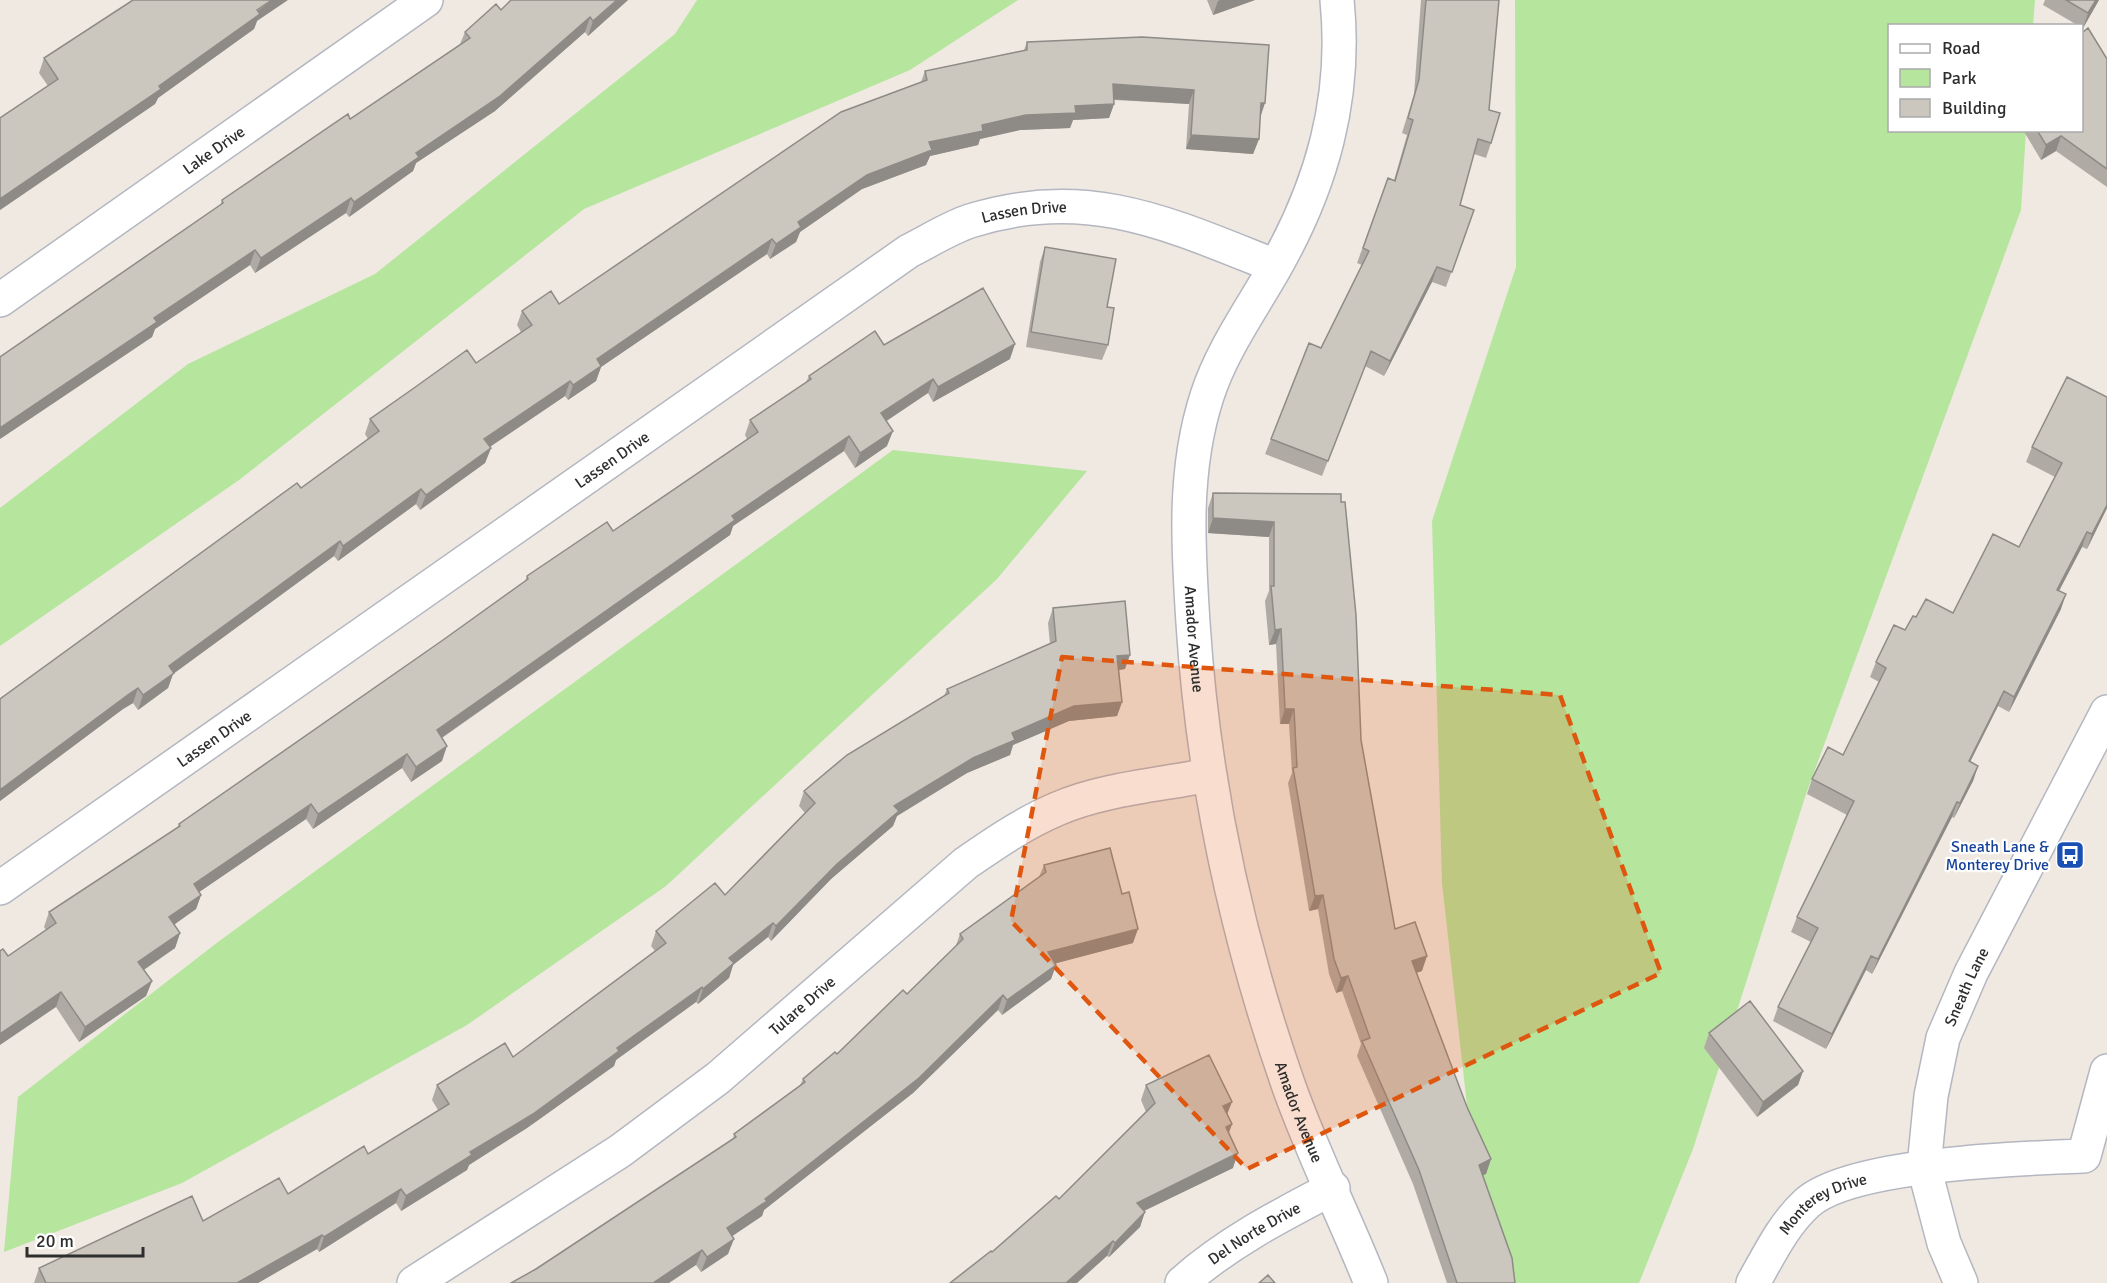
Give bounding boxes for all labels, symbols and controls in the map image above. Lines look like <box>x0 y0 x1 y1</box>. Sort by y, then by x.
legend <box>1888 24 2083 132</box>
text: Road <box>1942 37 1981 59</box>
text: Park <box>1942 67 1977 89</box>
text: Building <box>1942 97 2006 119</box>
street label: Lake Drive <box>179 122 249 179</box>
street label: Lassen Drive <box>979 197 1067 228</box>
street label: Lassen Drive <box>571 427 653 493</box>
street label: Amador Avenue <box>1180 585 1208 694</box>
street label: Lassen Drive <box>173 706 255 772</box>
place label: Sneath Lane & Monterey Drive <box>1945 837 2049 875</box>
bus stop icon: Sneath Lane & Monterey Drive <box>2054 839 2086 871</box>
street label: Sneath Lane <box>1940 944 1994 1029</box>
street label: Tulare Drive <box>765 972 840 1040</box>
street label: Amador Avenue <box>1270 1059 1327 1166</box>
street label: Monterey Drive <box>1775 1169 1869 1239</box>
street label: Del Norte Drive <box>1204 1198 1304 1269</box>
scale bar <box>27 1220 142 1258</box>
text: 20 m <box>36 1230 74 1252</box>

